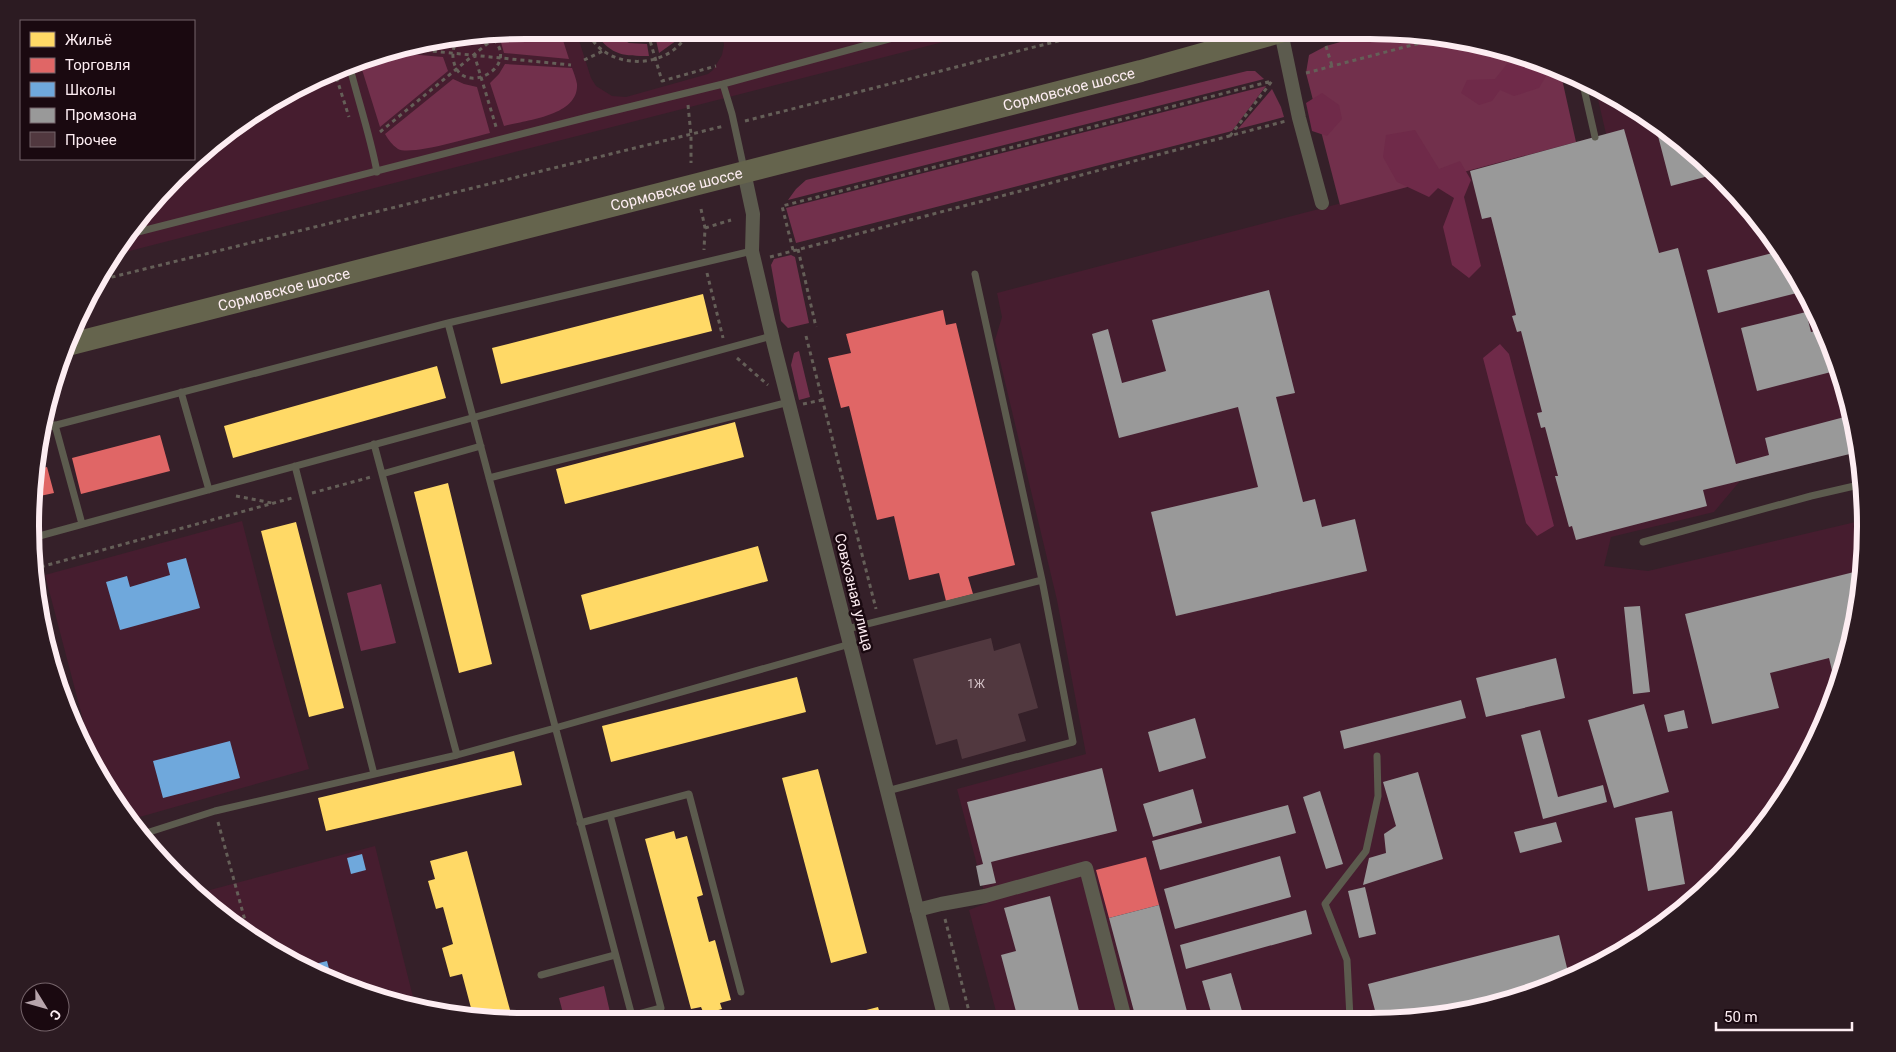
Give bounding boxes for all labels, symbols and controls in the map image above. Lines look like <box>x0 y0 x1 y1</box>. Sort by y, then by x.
legend <box>20 20 195 160</box>
text: Жильё <box>65 31 112 49</box>
text: Торговля <box>65 56 130 74</box>
street label: Сормовское шоссе <box>1001 64 1137 115</box>
text: Школы <box>65 81 116 99</box>
text: Промзона <box>65 106 137 124</box>
text: Прочее <box>65 131 117 149</box>
street label: Сормовское шоссе <box>609 164 744 215</box>
street label: Сормовское шоссе <box>216 264 352 315</box>
street label: Совхозная улица <box>831 531 877 653</box>
house number: 1Ж <box>967 677 985 691</box>
north arrow <box>20 982 70 1032</box>
scale bar <box>1716 1000 1852 1032</box>
text: С <box>46 1006 65 1023</box>
text: 50 m <box>1724 1008 1758 1026</box>

